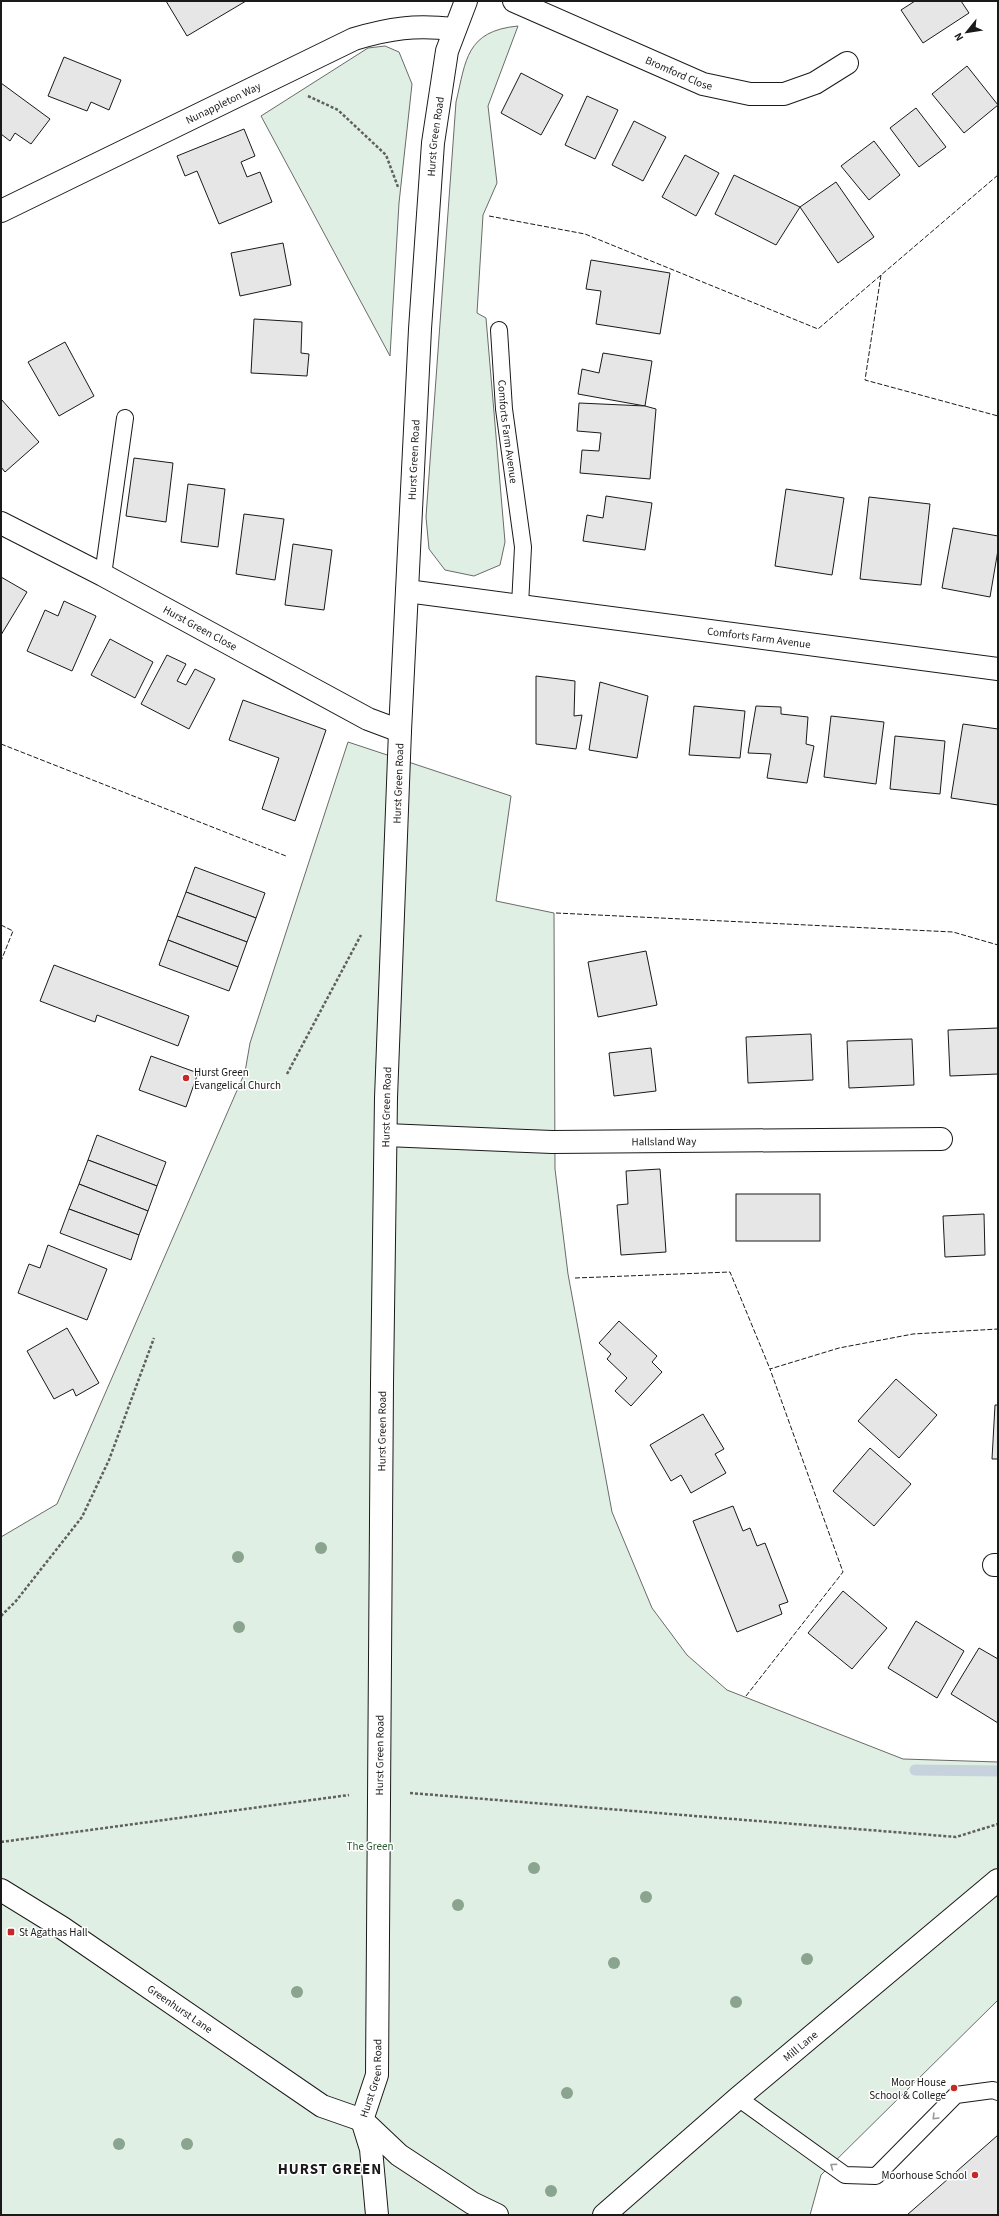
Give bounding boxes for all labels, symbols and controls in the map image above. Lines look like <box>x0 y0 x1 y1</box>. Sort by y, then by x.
north arrow <box>947 12 987 52</box>
text: N <box>950 30 967 44</box>
street label: Bromford Close <box>643 52 714 93</box>
street label: Nunappleton Way <box>183 78 263 128</box>
street label: Hurst Green Road <box>423 95 447 177</box>
street label: Comforts Farm Avenue <box>495 379 522 485</box>
street label: Hurst Green Road <box>404 419 423 500</box>
street label: Hurst Green Close <box>160 602 240 654</box>
street label: Comforts Farm Avenue <box>706 623 812 652</box>
street label: Hurst Green Road <box>389 743 407 824</box>
place label: Hurst Green Evangelical Church <box>194 1065 281 1093</box>
street label: Hurst Green Road <box>378 1067 395 1148</box>
marker: Hurst Green Evangelical Church <box>181 1073 191 1083</box>
street label: Hallsland Way <box>631 1133 696 1149</box>
street label: Hurst Green Road <box>374 1391 389 1471</box>
street label: Hurst Green Road <box>372 1715 387 1795</box>
park label: The Green <box>347 1839 393 1854</box>
place label: St Agathas Hall <box>19 1925 88 1940</box>
marker: St Agathas Hall <box>6 1927 16 1937</box>
street label: Greenhurst Lane <box>145 1981 216 2037</box>
street label: Mill Lane <box>780 2027 821 2065</box>
street label: Hurst Green Road <box>356 2039 385 2119</box>
place label: Moor House School & College <box>869 2075 947 2103</box>
marker: Moor House School & College <box>949 2083 959 2093</box>
one-way arrow <box>932 2112 940 2120</box>
district label: HURST GREEN <box>278 2159 382 2180</box>
one-way arrow <box>830 2163 837 2171</box>
place label: Moorhouse School <box>881 2168 967 2183</box>
marker: Moorhouse School <box>970 2170 980 2180</box>

